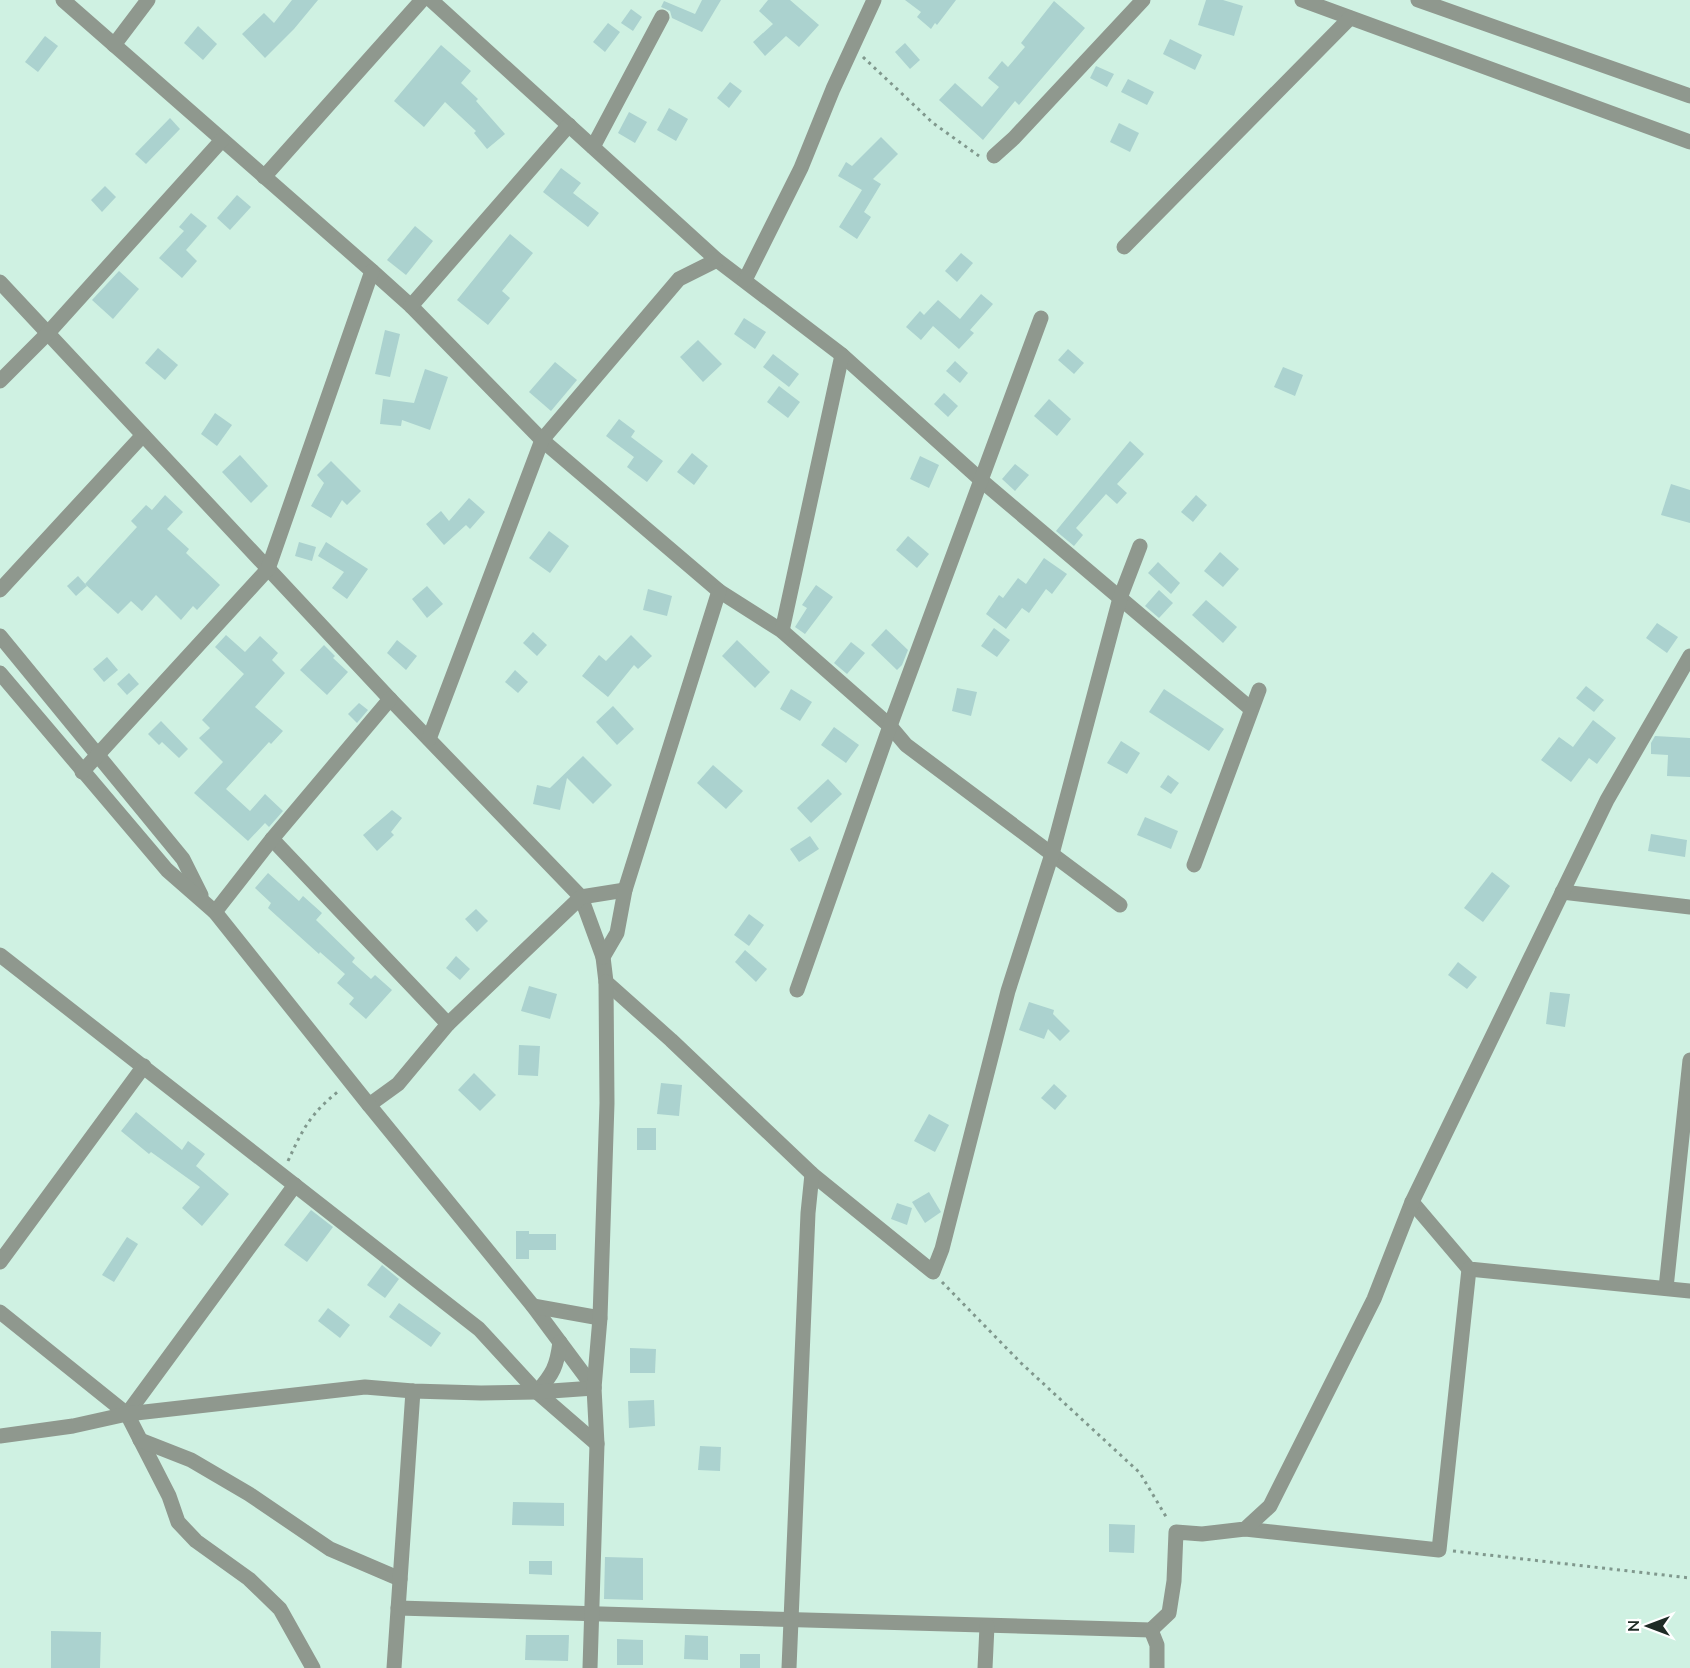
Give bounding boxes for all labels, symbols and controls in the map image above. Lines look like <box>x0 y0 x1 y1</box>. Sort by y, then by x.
north arrow <box>1618 1596 1678 1656</box>
text: N <box>1623 1620 1643 1632</box>

